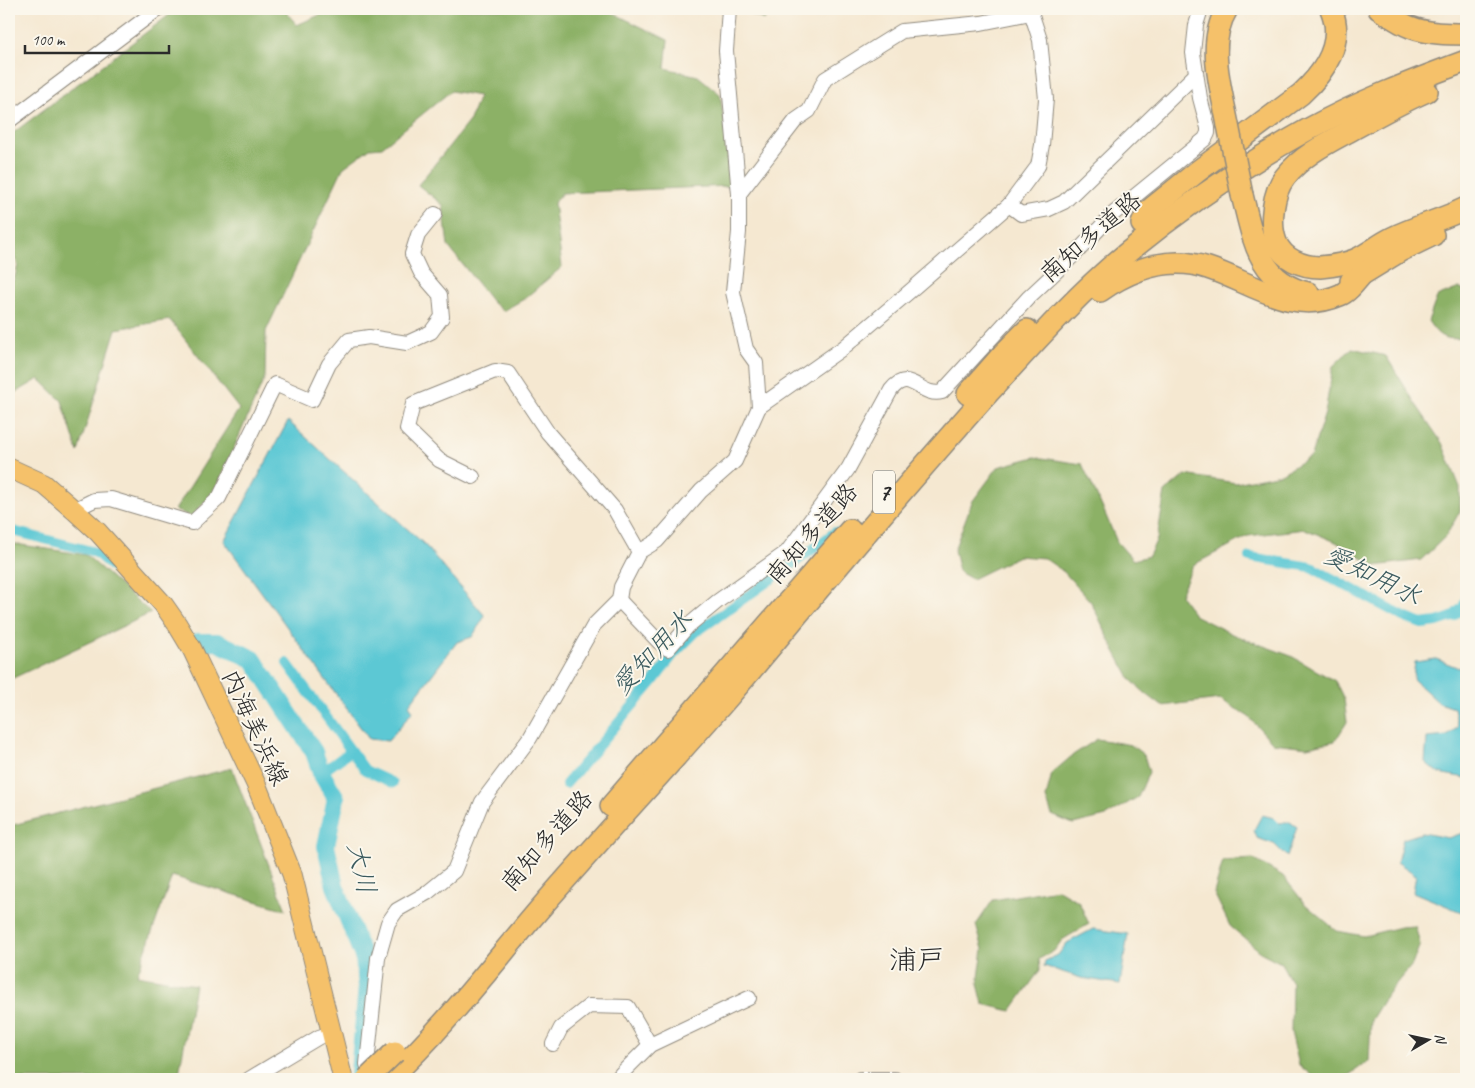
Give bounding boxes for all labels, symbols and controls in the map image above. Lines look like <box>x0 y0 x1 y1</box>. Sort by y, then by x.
scale bar <box>25 22 169 54</box>
text: 100 m <box>32 31 66 50</box>
street label: 南知多道路 <box>1033 184 1148 290</box>
road number: 7 <box>873 471 895 514</box>
street label: 南知多道路 <box>759 476 865 591</box>
water label: 愛知用水 <box>1319 538 1427 613</box>
water label: 愛知用水 <box>605 603 700 702</box>
street label: 内海美浜線 <box>214 664 296 791</box>
street label: 南知多道路 <box>494 783 600 898</box>
water label: 大川 <box>340 839 383 897</box>
district label: 浦戸 <box>889 942 945 977</box>
north arrow <box>1402 1016 1452 1066</box>
text: N <box>1431 1032 1450 1046</box>

